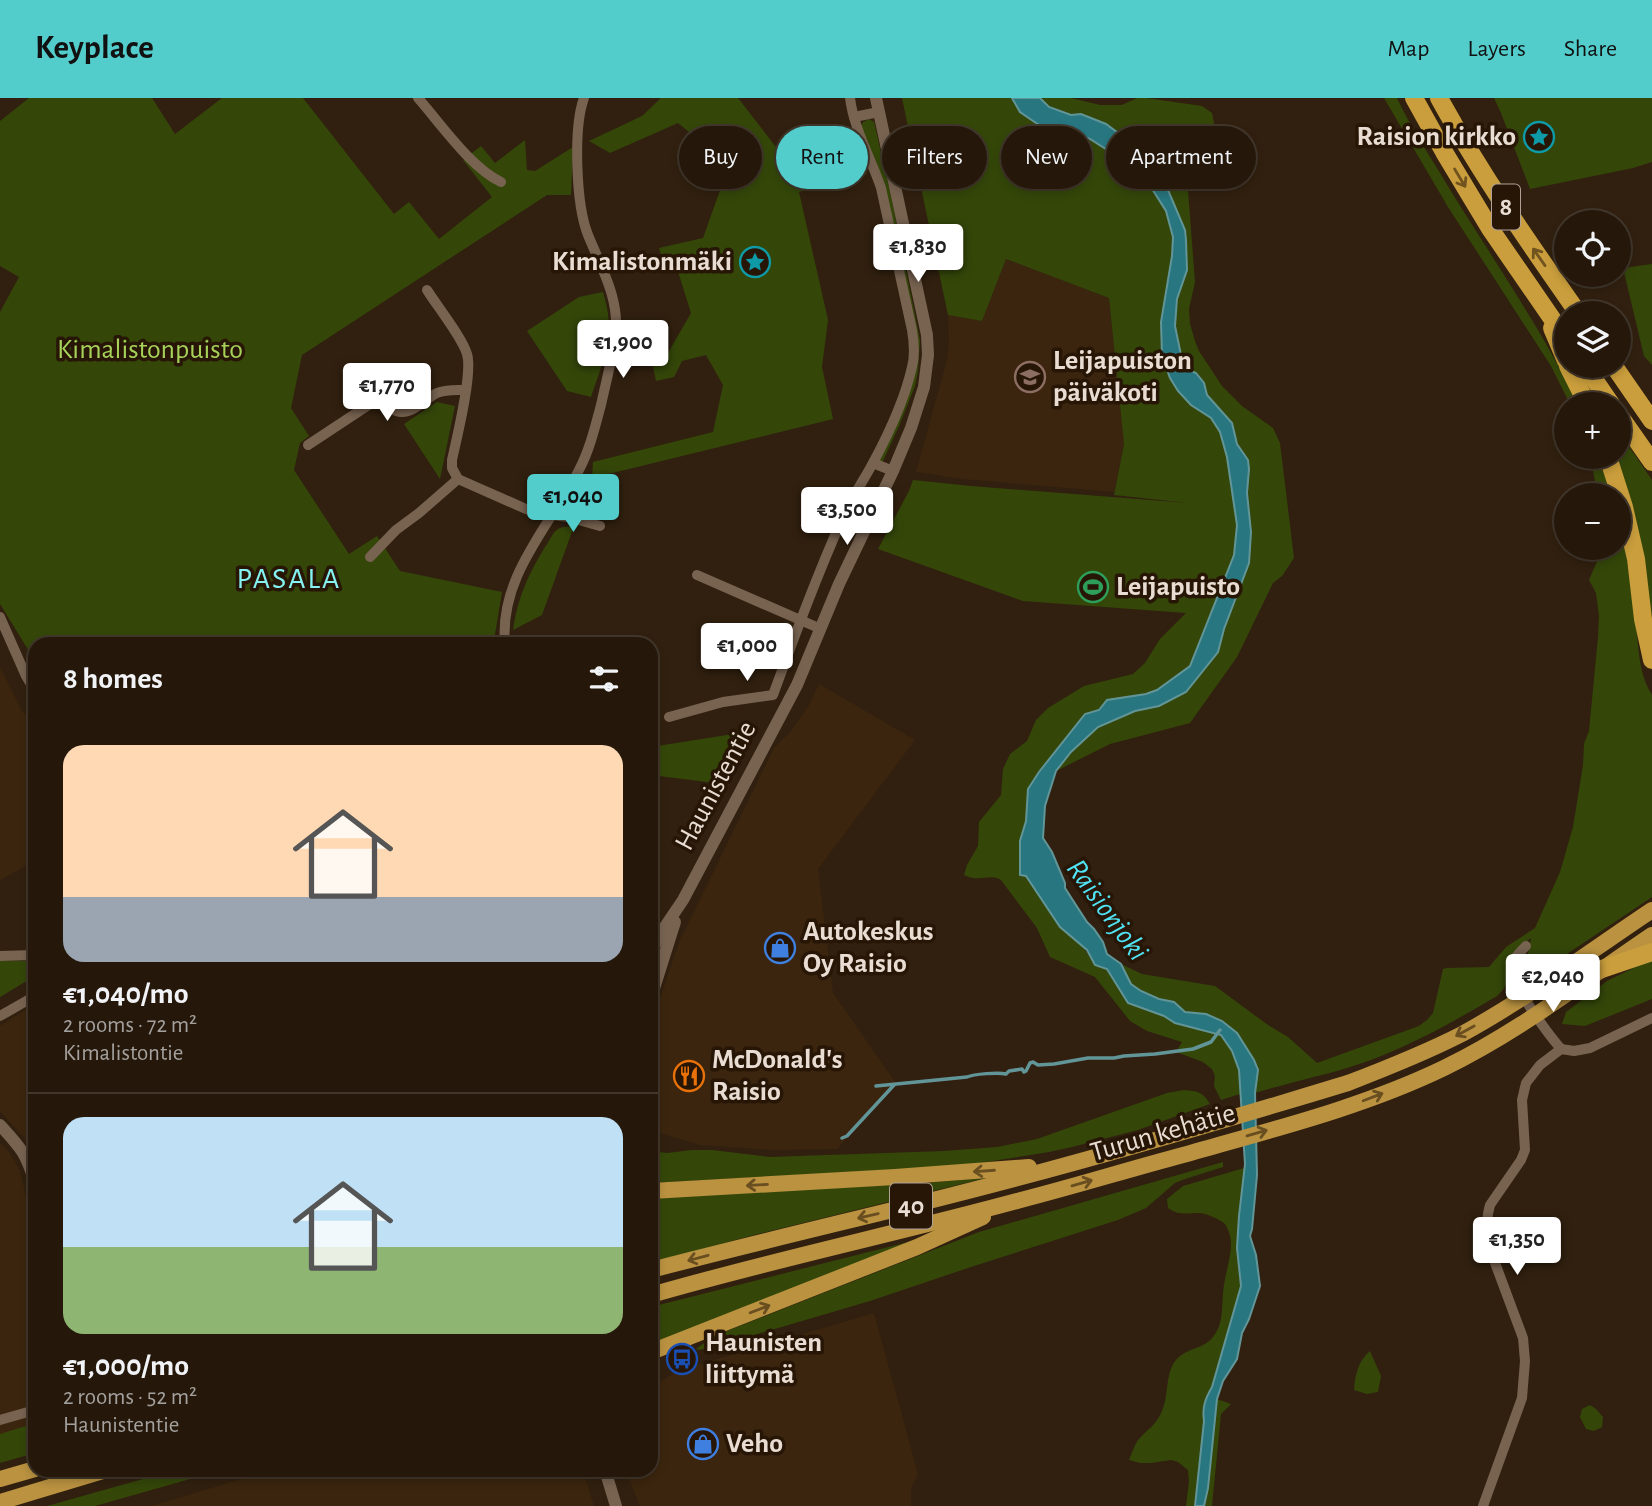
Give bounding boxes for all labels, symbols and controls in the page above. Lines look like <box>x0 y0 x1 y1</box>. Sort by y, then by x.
text: Keyplace <box>35 32 154 65</box>
text: Map <box>1387 37 1429 61</box>
text: Layers <box>1467 37 1526 61</box>
text: Share <box>1564 37 1617 61</box>
place icon: Raision kirkko <box>1522 120 1556 154</box>
place label: Raision kirkko <box>1356 123 1516 151</box>
chip: Buy <box>679 126 762 189</box>
chip: Rent <box>776 126 868 189</box>
chip: Filters <box>882 126 987 189</box>
chip: New <box>1001 126 1092 189</box>
chip: Apartment <box>1106 126 1256 189</box>
one-way arrow <box>1453 168 1467 188</box>
road number: 8 <box>1492 184 1520 230</box>
map controls <box>1554 210 1631 560</box>
button: locate <box>1554 210 1631 287</box>
pin: €1,830 <box>861 225 975 284</box>
text: €1,830 <box>889 235 947 258</box>
place icon: Kimalistonmäki <box>738 245 772 279</box>
place label: Kimalistonmäki <box>552 248 732 276</box>
one-way arrow <box>1532 248 1546 267</box>
button: layers <box>1554 301 1631 378</box>
pin: €1,900 <box>566 320 680 380</box>
text: €1,900 <box>593 331 653 354</box>
park label: Kimalistonpuisto <box>57 336 243 364</box>
place label: Leijapuiston päiväkoti <box>1053 347 1192 407</box>
school or university icon: Leijapuiston päiväkoti <box>1013 360 1047 394</box>
pin: €1,770 <box>330 364 444 423</box>
text: €1,770 <box>359 374 415 397</box>
button: + <box>1554 392 1631 469</box>
pin: €1,040 <box>516 474 630 534</box>
button: − <box>1554 483 1631 560</box>
text: €1,040 <box>543 485 603 508</box>
pin: €3,500 <box>790 488 904 547</box>
text: €3,500 <box>817 498 877 521</box>
district label: PASALA <box>237 564 341 594</box>
sports icon: Leijapuisto <box>1076 570 1110 604</box>
place label: Leijapuisto <box>1116 573 1240 601</box>
pin: €1,000 <box>690 624 804 683</box>
text: €1,000 <box>717 634 777 657</box>
icon: filters <box>585 660 623 698</box>
text: 8 homes <box>63 664 163 694</box>
street label: Haunistentie <box>670 717 762 855</box>
icon: home <box>280 791 406 917</box>
water label: Raisionjoki <box>1061 854 1153 966</box>
place label: Autokeskus Oy Raisio <box>803 918 934 978</box>
shop icon: Autokeskus Oy Raisio <box>763 931 797 965</box>
pin: €2,040 <box>1496 954 1610 1014</box>
text: €2,040 <box>1522 965 1584 988</box>
text: €1,040/mo <box>63 979 189 1009</box>
text: 2 rooms · 72 m² <box>63 1014 197 1037</box>
one-way arrow <box>1455 1025 1476 1038</box>
text: Kimalistontie <box>63 1042 183 1065</box>
place label: McDonald's Raisio <box>712 1046 842 1106</box>
restaurant icon: McDonald's Raisio <box>672 1059 706 1093</box>
one-way arrow <box>1362 1090 1383 1102</box>
street label: Turun kehätie <box>1087 1099 1239 1167</box>
one-way arrow <box>1245 1126 1267 1139</box>
icon: home <box>280 1163 406 1289</box>
one-way arrow <box>973 1165 996 1178</box>
one-way arrow <box>1071 1176 1093 1189</box>
one-way arrow <box>746 1178 769 1191</box>
road number: 40 <box>890 1184 932 1228</box>
one-way arrow <box>857 1210 880 1223</box>
pin: €1,350 <box>1460 1218 1574 1277</box>
text: €1,350 <box>1489 1228 1545 1251</box>
one-way arrow <box>687 1252 710 1265</box>
one-way arrow <box>749 1302 771 1314</box>
place label: Haunisten liittymä <box>705 1329 822 1389</box>
bus stop icon: Haunisten liittymä <box>665 1342 699 1376</box>
text: €1,000/mo <box>63 1351 189 1381</box>
text: 2 rooms · 52 m² <box>63 1386 197 1409</box>
text: Haunistentie <box>63 1414 179 1437</box>
shop icon: Veho <box>686 1427 720 1461</box>
place label: Veho <box>726 1430 783 1458</box>

